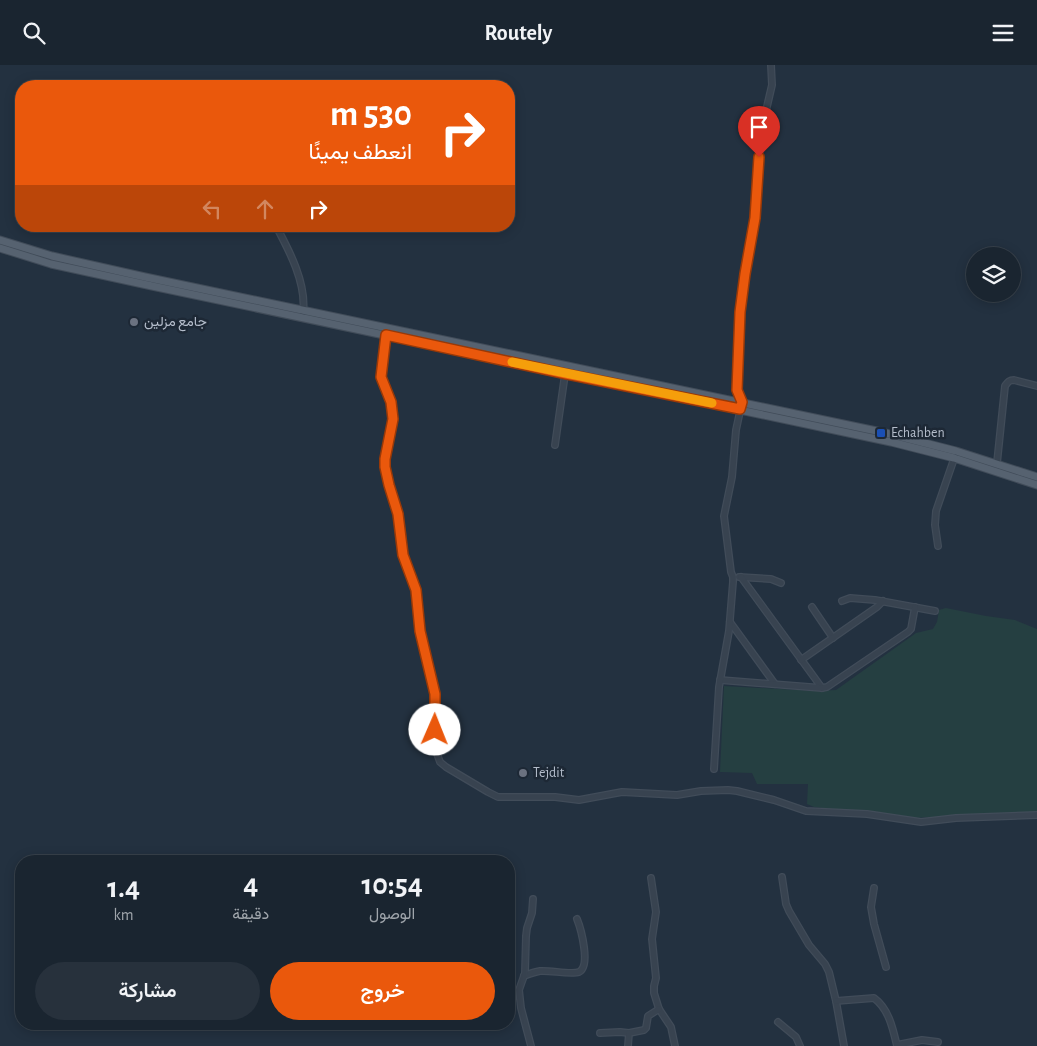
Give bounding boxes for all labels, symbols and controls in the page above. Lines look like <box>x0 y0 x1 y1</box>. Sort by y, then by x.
icon: search <box>20 19 48 47</box>
icon: menu <box>989 19 1017 47</box>
text: Routely <box>485 22 552 44</box>
text: 530 m <box>330 97 412 132</box>
icon: right <box>430 100 495 165</box>
pin <box>738 106 780 157</box>
icon: arrive <box>745 113 773 141</box>
text: انعطف يمينًا <box>308 141 412 163</box>
icon: left <box>198 195 226 223</box>
icon: ahead <box>251 195 279 223</box>
icon: right <box>304 195 332 223</box>
map controls <box>966 247 1021 302</box>
button: layers <box>966 247 1021 302</box>
place label: جامع مزلين <box>144 315 207 332</box>
marker: جامع مزلين <box>128 316 140 328</box>
place label: Echahben <box>891 426 945 440</box>
marker: Echahben <box>875 427 887 439</box>
position arrow <box>408 703 460 755</box>
place label: Tejdit <box>533 766 565 780</box>
marker: Tejdit <box>517 767 529 779</box>
text: 4 <box>243 870 258 900</box>
text: 10:54 <box>361 870 423 900</box>
text: 1.4 <box>107 873 140 903</box>
text: دقيقة <box>232 906 269 922</box>
text: الوصول <box>369 906 415 922</box>
text: km <box>114 907 134 923</box>
button: مشاركة <box>35 962 260 1020</box>
button: خروج <box>270 962 495 1020</box>

